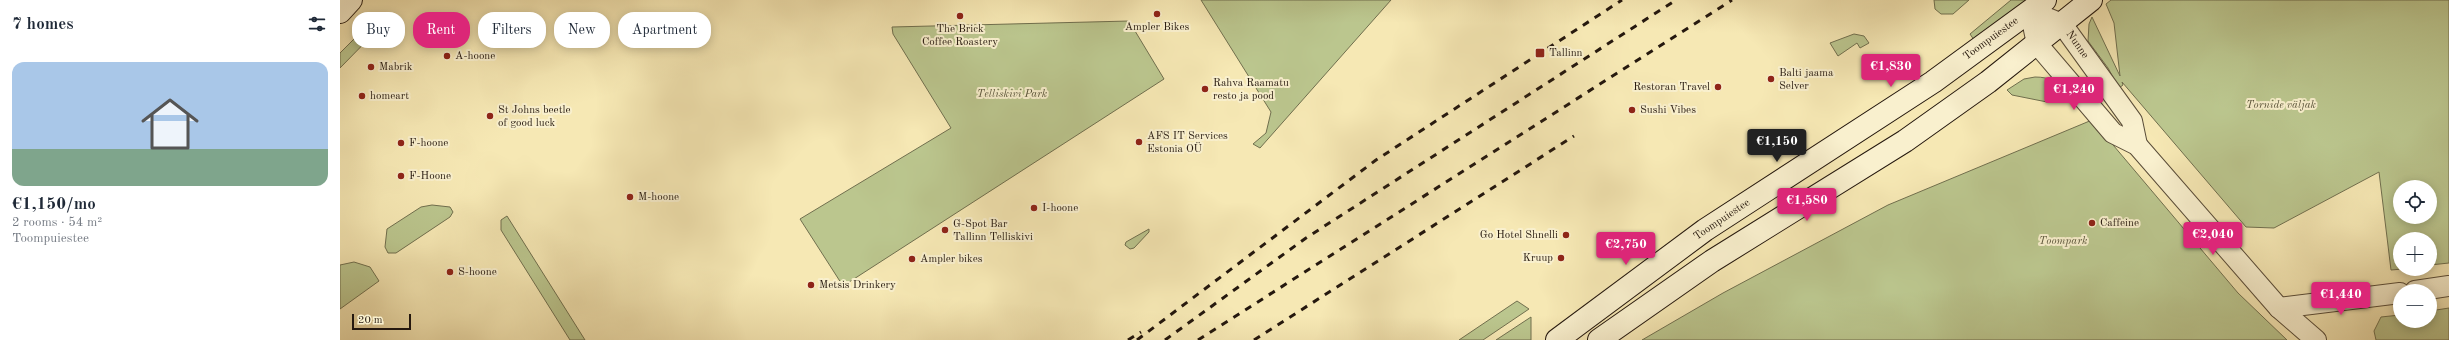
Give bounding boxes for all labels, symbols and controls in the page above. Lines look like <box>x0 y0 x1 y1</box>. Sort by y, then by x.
marker: Ampler Bikes <box>1152 9 1162 19</box>
marker: The Brick Coffee Roastery <box>955 11 965 21</box>
chip: Buy <box>352 12 405 48</box>
chip: Rent <box>413 12 470 48</box>
chip: Filters <box>478 12 546 48</box>
chip: New <box>554 12 610 48</box>
chip: Apartment <box>618 12 711 48</box>
icon: filters <box>306 13 328 35</box>
street label: Toompuiestee <box>1961 15 2021 63</box>
text: 7 homes <box>12 16 74 33</box>
place label: Ampler Bikes <box>1125 22 1190 33</box>
place label: The Brick Coffee Roastery <box>922 24 998 48</box>
street label: Nunne <box>2064 29 2090 61</box>
marker: Tallinn <box>1534 47 1546 59</box>
place label: Tallinn <box>1549 48 1583 59</box>
marker: A-hoone <box>442 51 452 61</box>
place label: A-hoone <box>455 51 495 62</box>
pin: €1,830 <box>1858 54 1924 88</box>
text: €1,830 <box>1870 60 1912 73</box>
marker: Mabrik <box>366 62 376 72</box>
place label: Mabrik <box>379 62 413 73</box>
place label: Balti jaama Selver <box>1779 68 1834 92</box>
marker: Balti jaama Selver <box>1766 74 1776 84</box>
pin: €1,240 <box>2041 77 2107 111</box>
place label: Rahva Raamatu resto ja pood <box>1213 78 1289 102</box>
place label: Restoran Travel <box>1633 82 1710 93</box>
marker: Restoran Travel <box>1713 82 1723 92</box>
text: €1,240 <box>2053 83 2095 96</box>
marker: Rahva Raamatu resto ja pood <box>1200 84 1210 94</box>
icon: home <box>134 88 206 160</box>
park label: Telliskivi Park <box>977 89 1048 100</box>
marker: homeart <box>357 91 367 101</box>
place label: homeart <box>370 91 409 102</box>
park label: Tornide väljak <box>2246 100 2317 111</box>
place label: St Johns beetle of good luck <box>498 105 571 129</box>
marker: Sushi Vibes <box>1627 105 1637 115</box>
place label: Sushi Vibes <box>1640 105 1696 116</box>
marker: St Johns beetle of good luck <box>485 111 495 121</box>
pin: €1,150 <box>1744 129 1810 163</box>
place label: AFS IT Services Estonia OÜ <box>1147 131 1228 155</box>
text: €1,150 <box>1756 135 1798 148</box>
marker: AFS IT Services Estonia OÜ <box>1134 137 1144 147</box>
marker: F-hoone <box>396 138 406 148</box>
place label: F-hoone <box>409 138 448 149</box>
marker: F-Hoone <box>396 171 406 181</box>
place label: F-Hoone <box>409 171 451 182</box>
map controls <box>2393 180 2437 328</box>
button: locate <box>2393 180 2437 224</box>
pin: €1,580 <box>1774 188 1840 222</box>
marker: M-hoone <box>625 192 635 202</box>
place label: M-hoone <box>638 192 679 203</box>
text: €1,580 <box>1786 194 1828 207</box>
text: €1,150/mo <box>12 196 96 213</box>
street label: Toompuiestee <box>1692 197 1752 243</box>
marker: I-hoone <box>1029 203 1039 213</box>
place label: I-hoone <box>1042 203 1078 214</box>
text: 2 rooms · 54 m² <box>12 216 102 229</box>
marker: Caffeine <box>2087 218 2097 228</box>
place label: Caffeine <box>2100 218 2139 229</box>
place label: G-Spot Bar Tallinn Telliskivi <box>953 219 1033 243</box>
pin: €2,040 <box>2180 222 2246 256</box>
marker: G-Spot Bar Tallinn Telliskivi <box>940 225 950 235</box>
text: €2,040 <box>2192 228 2234 241</box>
place label: Go Hotel Shnelli <box>1480 230 1558 241</box>
marker: Go Hotel Shnelli <box>1561 230 1571 240</box>
text: Toompuiestee <box>12 232 89 245</box>
pin: €2,750 <box>1593 232 1659 266</box>
button: + <box>2393 232 2437 276</box>
park label: Toompark <box>2039 236 2088 247</box>
text: €2,750 <box>1605 238 1647 251</box>
place label: Kruup <box>1523 253 1553 264</box>
marker: Kruup <box>1556 253 1566 263</box>
marker: Ampler bikes <box>907 254 917 264</box>
place label: Ampler bikes <box>920 254 983 265</box>
marker: S-hoone <box>445 267 455 277</box>
place label: S-hoone <box>458 267 497 278</box>
marker: Metsis Drinkery <box>806 280 816 290</box>
place label: Metsis Drinkery <box>819 280 896 291</box>
pin: €1,440 <box>2308 282 2374 316</box>
button: − <box>2393 284 2437 328</box>
text: €1,440 <box>2320 288 2362 301</box>
scale bar <box>352 312 411 331</box>
text: 20 m <box>358 315 383 326</box>

